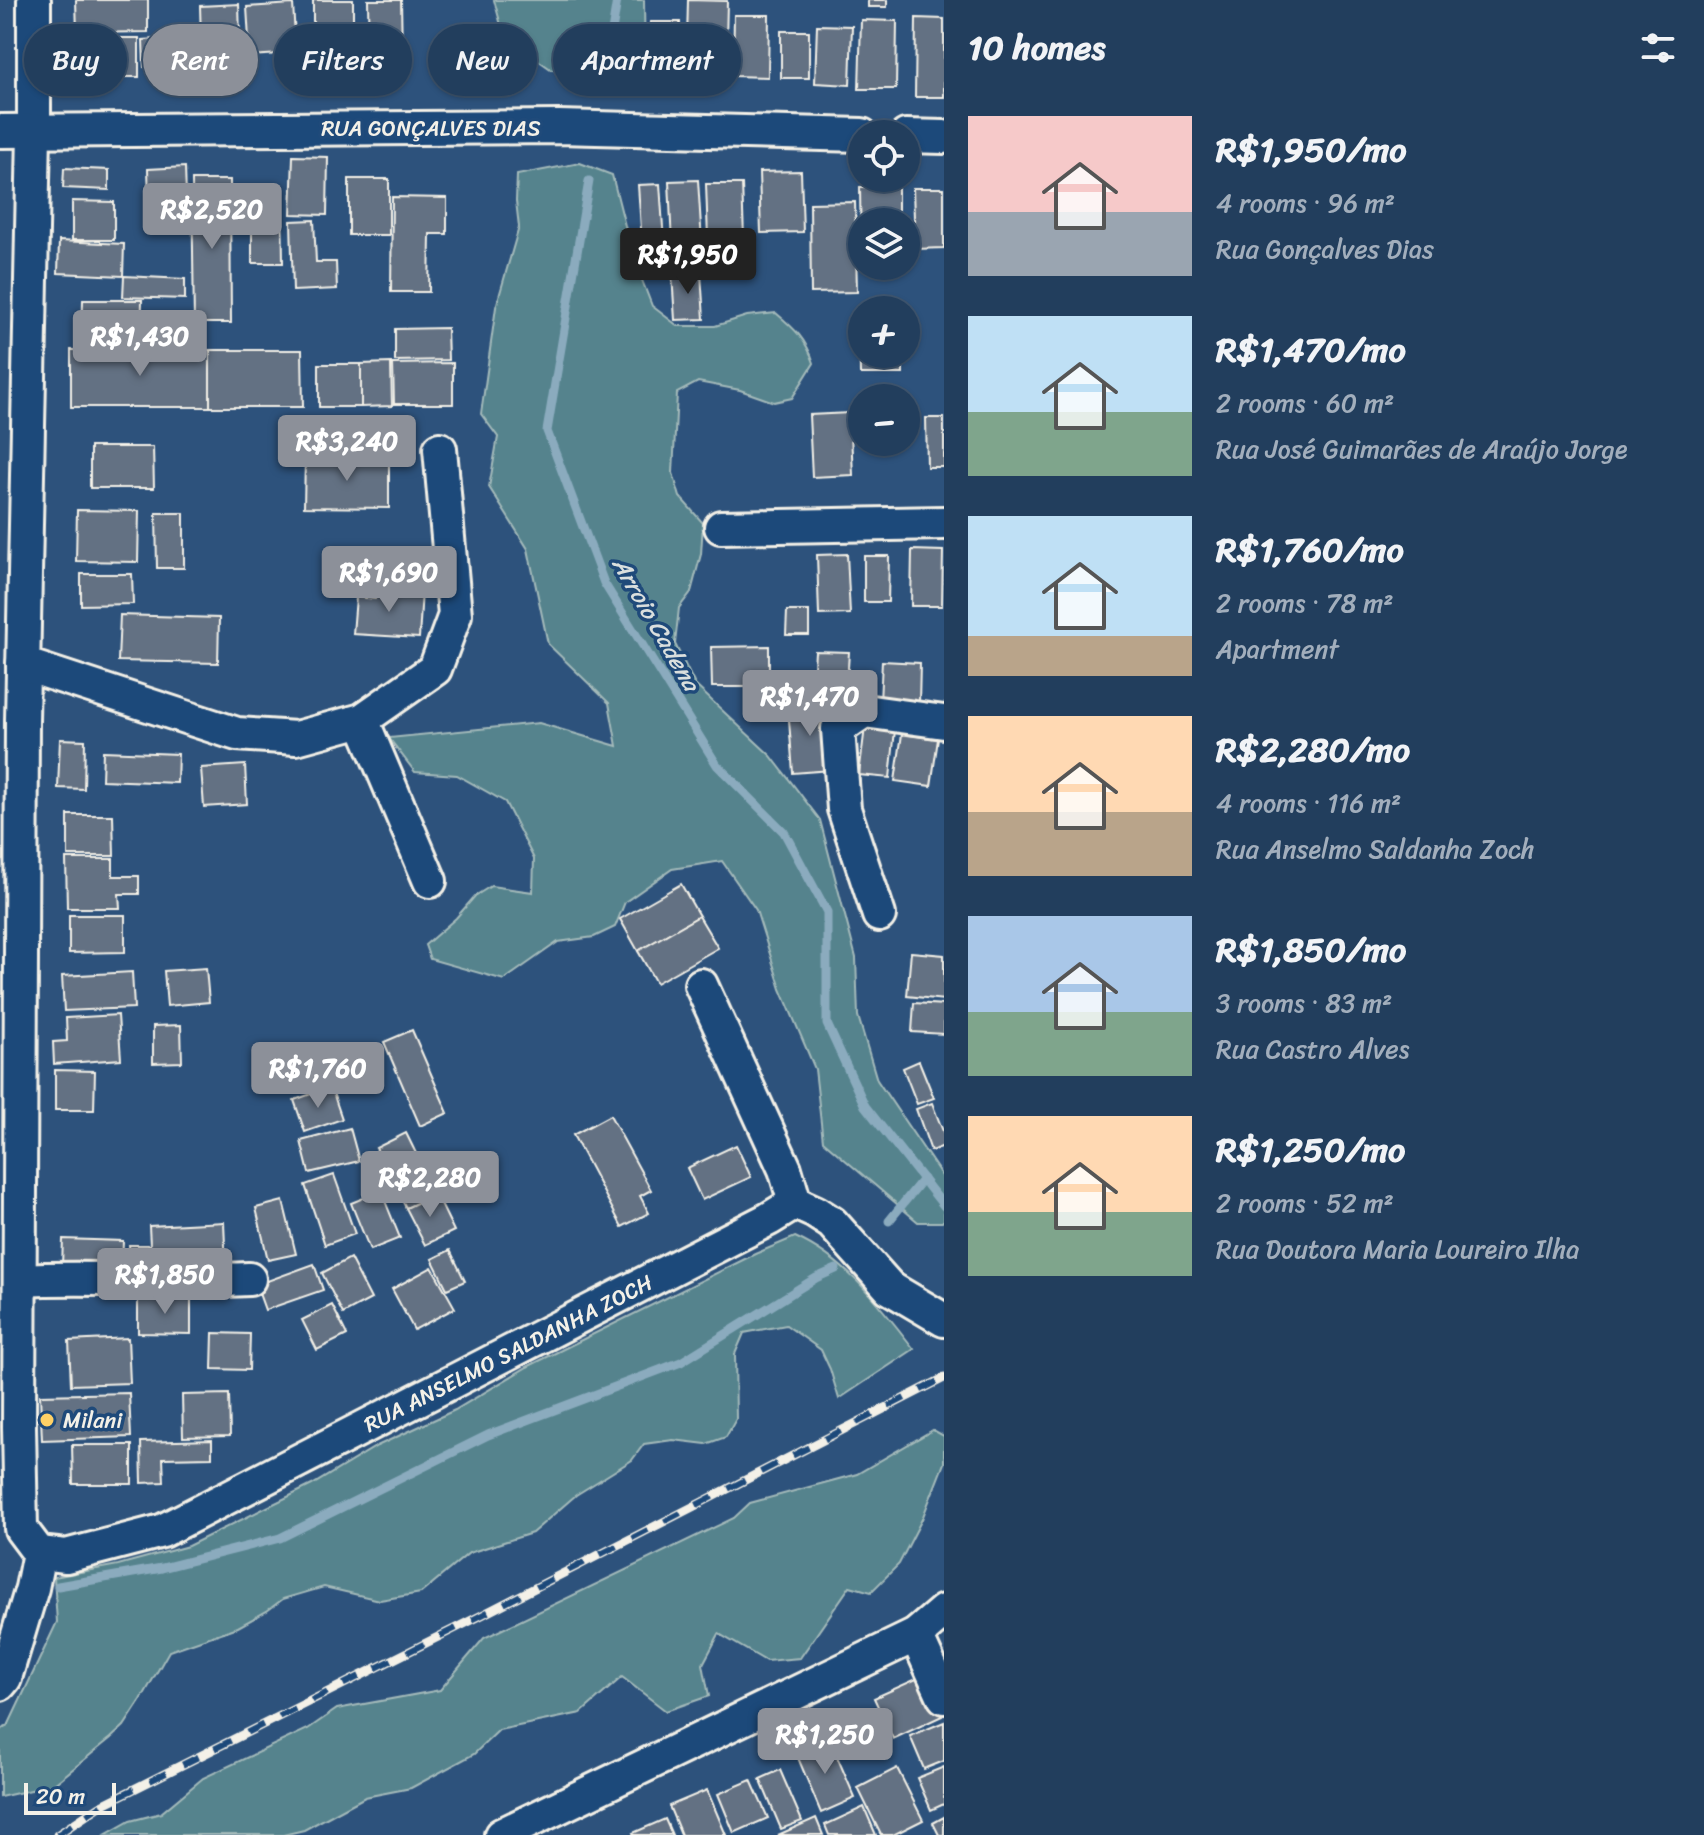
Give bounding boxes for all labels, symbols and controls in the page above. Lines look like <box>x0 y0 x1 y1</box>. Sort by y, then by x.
text: 10 homes <box>968 18 1106 78</box>
chip: Buy <box>24 24 127 96</box>
chip: Rent <box>143 24 258 96</box>
chip: Filters <box>274 24 412 96</box>
chip: New <box>428 24 537 96</box>
chip: Apartment <box>553 24 741 96</box>
icon: filters <box>1636 26 1680 70</box>
street label: RUA GONÇALVES DIAS <box>321 109 541 148</box>
map controls <box>848 120 920 456</box>
button: locate <box>848 120 920 192</box>
text: R$1,950/mo <box>1216 120 1407 180</box>
icon: home <box>1032 148 1128 244</box>
text: 4 rooms · 96 m² <box>1216 180 1395 226</box>
pin: R$2,520 <box>138 183 286 251</box>
text: R$2,520 <box>161 186 263 232</box>
button: layers <box>848 208 920 280</box>
text: Rua Gonçalves Dias <box>1216 226 1434 272</box>
pin: R$1,950 <box>614 228 762 296</box>
text: R$1,950 <box>638 231 738 277</box>
button: + <box>848 296 920 368</box>
pin: R$1,430 <box>66 310 214 378</box>
text: R$1,430 <box>91 313 189 359</box>
text: R$1,470/mo <box>1216 320 1406 380</box>
icon: home <box>1032 348 1128 444</box>
text: 2 rooms · 60 m² <box>1216 380 1394 426</box>
button: − <box>848 384 920 456</box>
pin: R$3,240 <box>273 415 421 483</box>
text: R$3,240 <box>296 418 398 464</box>
text: Rua José Guimarães de Araújo Jorge <box>1216 426 1627 472</box>
text: R$1,760/mo <box>1216 520 1404 580</box>
pin: R$1,690 <box>315 546 463 614</box>
water label: Arroio Cadena <box>600 548 712 701</box>
icon: home <box>1032 548 1128 644</box>
text: R$1,690 <box>340 549 438 595</box>
text: 2 rooms · 78 m² <box>1216 580 1393 626</box>
text: Apartment <box>1216 626 1339 672</box>
pin: R$1,470 <box>736 670 884 738</box>
text: R$1,470 <box>761 673 859 719</box>
text: R$2,280/mo <box>1216 720 1410 780</box>
icon: home <box>1032 748 1128 844</box>
text: 4 rooms · 116 m² <box>1216 780 1401 826</box>
text: Rua Anselmo Saldanha Zoch <box>1216 826 1535 872</box>
text: R$1,850/mo <box>1216 920 1406 980</box>
icon: home <box>1032 948 1128 1044</box>
text: 3 rooms · 83 m² <box>1216 980 1392 1026</box>
text: Rua Castro Alves <box>1216 1026 1409 1072</box>
pin: R$1,760 <box>244 1042 392 1110</box>
text: R$1,760 <box>269 1045 367 1091</box>
text: R$1,250/mo <box>1216 1120 1405 1180</box>
icon: home <box>1032 1148 1128 1244</box>
pin: R$2,280 <box>356 1151 504 1219</box>
text: R$2,280 <box>379 1154 481 1200</box>
text: 2 rooms · 52 m² <box>1216 1180 1394 1226</box>
text: Rua Doutora Maria Loureiro Ilha <box>1216 1226 1579 1272</box>
pin: R$1,850 <box>91 1248 239 1316</box>
text: R$1,850 <box>115 1251 215 1297</box>
street label: RUA ANSELMO SALDANHA ZOCH <box>357 1263 660 1443</box>
place label: Milani <box>63 1401 123 1440</box>
marker: Milani <box>38 1411 56 1429</box>
pin: R$1,250 <box>751 1708 899 1776</box>
text: R$1,250 <box>776 1711 874 1757</box>
text: 20 m <box>36 1777 85 1816</box>
scale bar <box>24 1779 116 1815</box>

